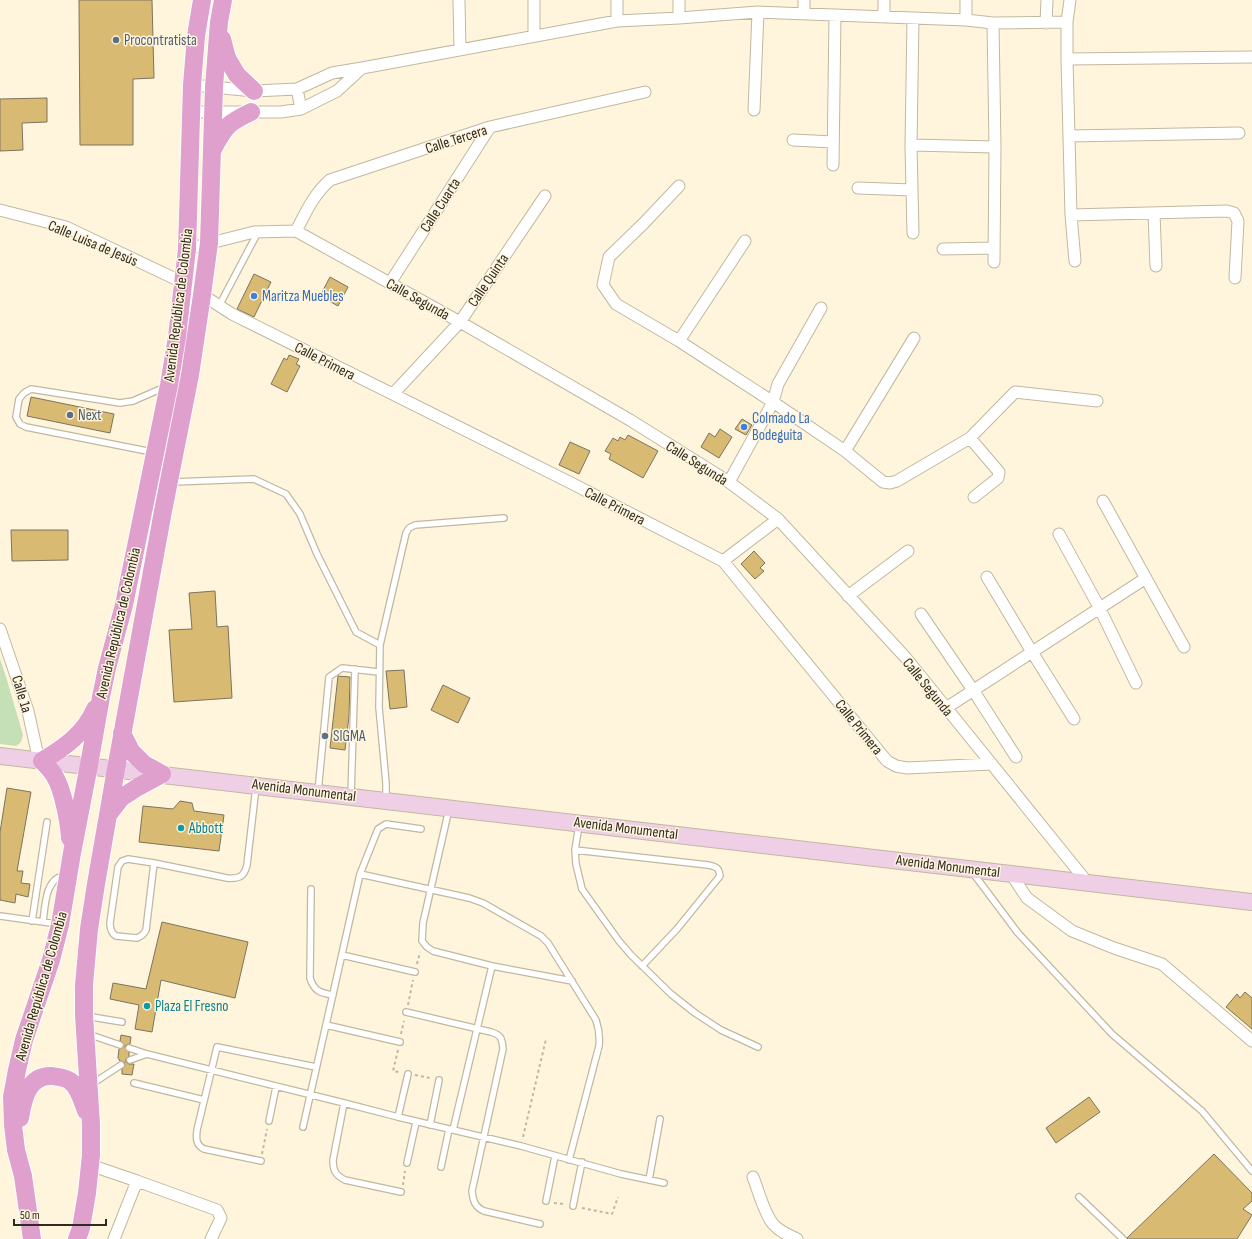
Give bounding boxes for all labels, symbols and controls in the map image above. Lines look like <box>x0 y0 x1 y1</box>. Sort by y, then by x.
place label: Procontratista <box>124 31 197 50</box>
marker: Procontratista <box>111 35 121 45</box>
street label: Calle Tercera <box>423 121 490 158</box>
street label: Calle Cuarta <box>416 174 465 236</box>
street label: Calle Luisa de Jesús <box>45 216 141 271</box>
street label: Avenida República de Colombia <box>160 227 197 384</box>
street label: Calle Quinta <box>464 250 513 310</box>
street label: Calle Segunda <box>383 274 453 325</box>
place label: Maritza Muebles <box>262 287 344 306</box>
marker: Maritza Muebles <box>249 291 259 301</box>
street label: Calle Primera <box>291 338 359 385</box>
place label: Next <box>78 406 102 425</box>
place label: Colmado La Bodeguita <box>752 409 810 445</box>
marker: Next <box>65 410 75 420</box>
marker: Colmado La Bodeguita <box>739 422 749 432</box>
street label: Calle Segunda <box>662 437 732 490</box>
street label: Calle Primera <box>581 483 649 530</box>
street label: Avenida República de Colombia <box>92 546 145 701</box>
street label: Calle Segunda <box>898 654 957 721</box>
street label: Calle 1a <box>7 673 36 715</box>
street label: Calle Primera <box>831 696 887 759</box>
place label: SIGMA <box>333 727 366 746</box>
marker: SIGMA <box>320 731 330 741</box>
street label: Avenida Monumental <box>250 775 357 806</box>
street label: Avenida Monumental <box>572 813 679 844</box>
place label: Abbott <box>188 819 224 838</box>
marker: Abbott <box>176 823 186 833</box>
street label: Avenida Monumental <box>894 851 1001 882</box>
street label: Avenida República de Colombia <box>11 909 72 1064</box>
place label: Plaza El Fresno <box>155 997 229 1016</box>
marker: Plaza El Fresno <box>142 1001 152 1011</box>
scale bar <box>14 1201 106 1227</box>
text: 50 m <box>20 1208 40 1223</box>

